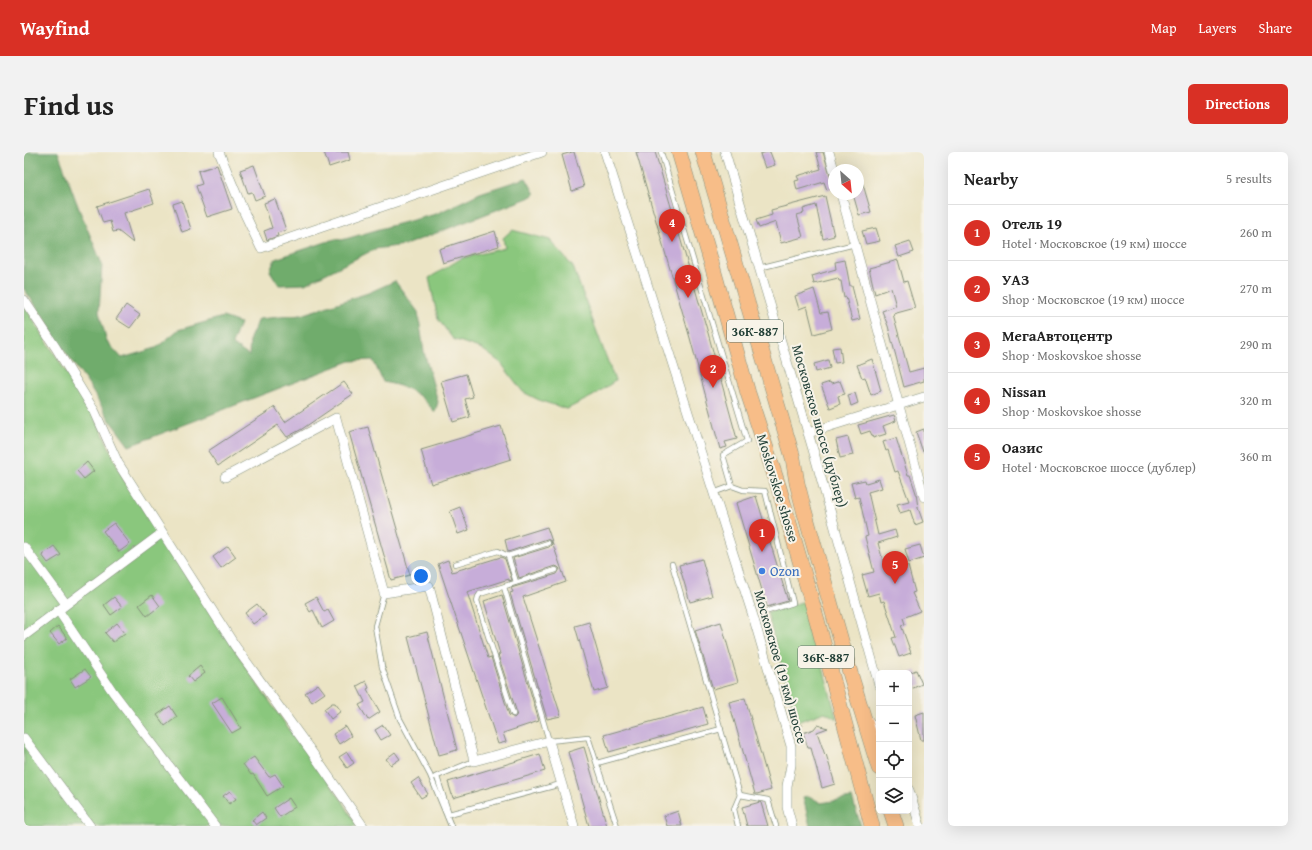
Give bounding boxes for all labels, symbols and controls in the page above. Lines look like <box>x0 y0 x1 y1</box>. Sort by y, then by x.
text: Wayfind <box>20 14 90 42</box>
text: Map <box>1151 18 1177 38</box>
text: Layers <box>1199 18 1237 38</box>
text: Share <box>1259 18 1292 38</box>
text: Find us <box>24 84 114 125</box>
button: Directions <box>1188 84 1288 124</box>
north arrow <box>828 164 864 200</box>
text: Nearby <box>964 166 1018 191</box>
text: 5 results <box>1226 169 1272 188</box>
pin: 4 <box>659 209 685 242</box>
text: Отель 19 <box>1002 213 1062 234</box>
text: 1 <box>974 223 980 242</box>
text: 260 m <box>1240 223 1272 242</box>
text: Hotel · Московское (19 км) шоссе <box>1002 234 1187 253</box>
pin: 3 <box>675 265 701 298</box>
text: УАЗ <box>1002 269 1029 290</box>
text: 2 <box>974 279 980 298</box>
text: 270 m <box>1240 279 1272 298</box>
text: Shop · Московское (19 км) шоссе <box>1002 290 1185 309</box>
road number: 36К-887 <box>727 320 783 342</box>
text: МегаАвтоцентр <box>1002 325 1112 346</box>
text: 3 <box>974 335 980 354</box>
text: 290 m <box>1240 335 1272 354</box>
street label: Московское шоссе (дублер) <box>787 342 853 510</box>
text: Shop · Moskovskoe shosse <box>1002 346 1141 365</box>
pin: 2 <box>700 355 726 388</box>
text: Nissan <box>1002 381 1046 402</box>
text: 4 <box>974 391 980 410</box>
text: 320 m <box>1240 391 1272 410</box>
text: Shop · Moskovskoe shosse <box>1002 402 1141 421</box>
street label: Moskovskoe shosse <box>752 431 804 545</box>
text: Оазис <box>1002 437 1043 458</box>
text: 5 <box>974 447 980 466</box>
text: 360 m <box>1240 447 1272 466</box>
text: Hotel · Московское шоссе (дублер) <box>1002 458 1196 477</box>
pin: 1 <box>749 519 775 552</box>
pin: 5 <box>882 551 908 584</box>
place label: Ozon <box>770 561 800 581</box>
your location <box>411 566 431 586</box>
marker: Ozon <box>757 566 767 576</box>
street label: Московское (19 км) шоссе <box>750 588 813 746</box>
road number: 36К-887 <box>798 646 854 668</box>
map controls <box>876 670 912 814</box>
button: + <box>876 670 912 706</box>
button: − <box>876 706 912 742</box>
button: locate <box>876 742 912 778</box>
button: layers <box>876 778 912 814</box>

